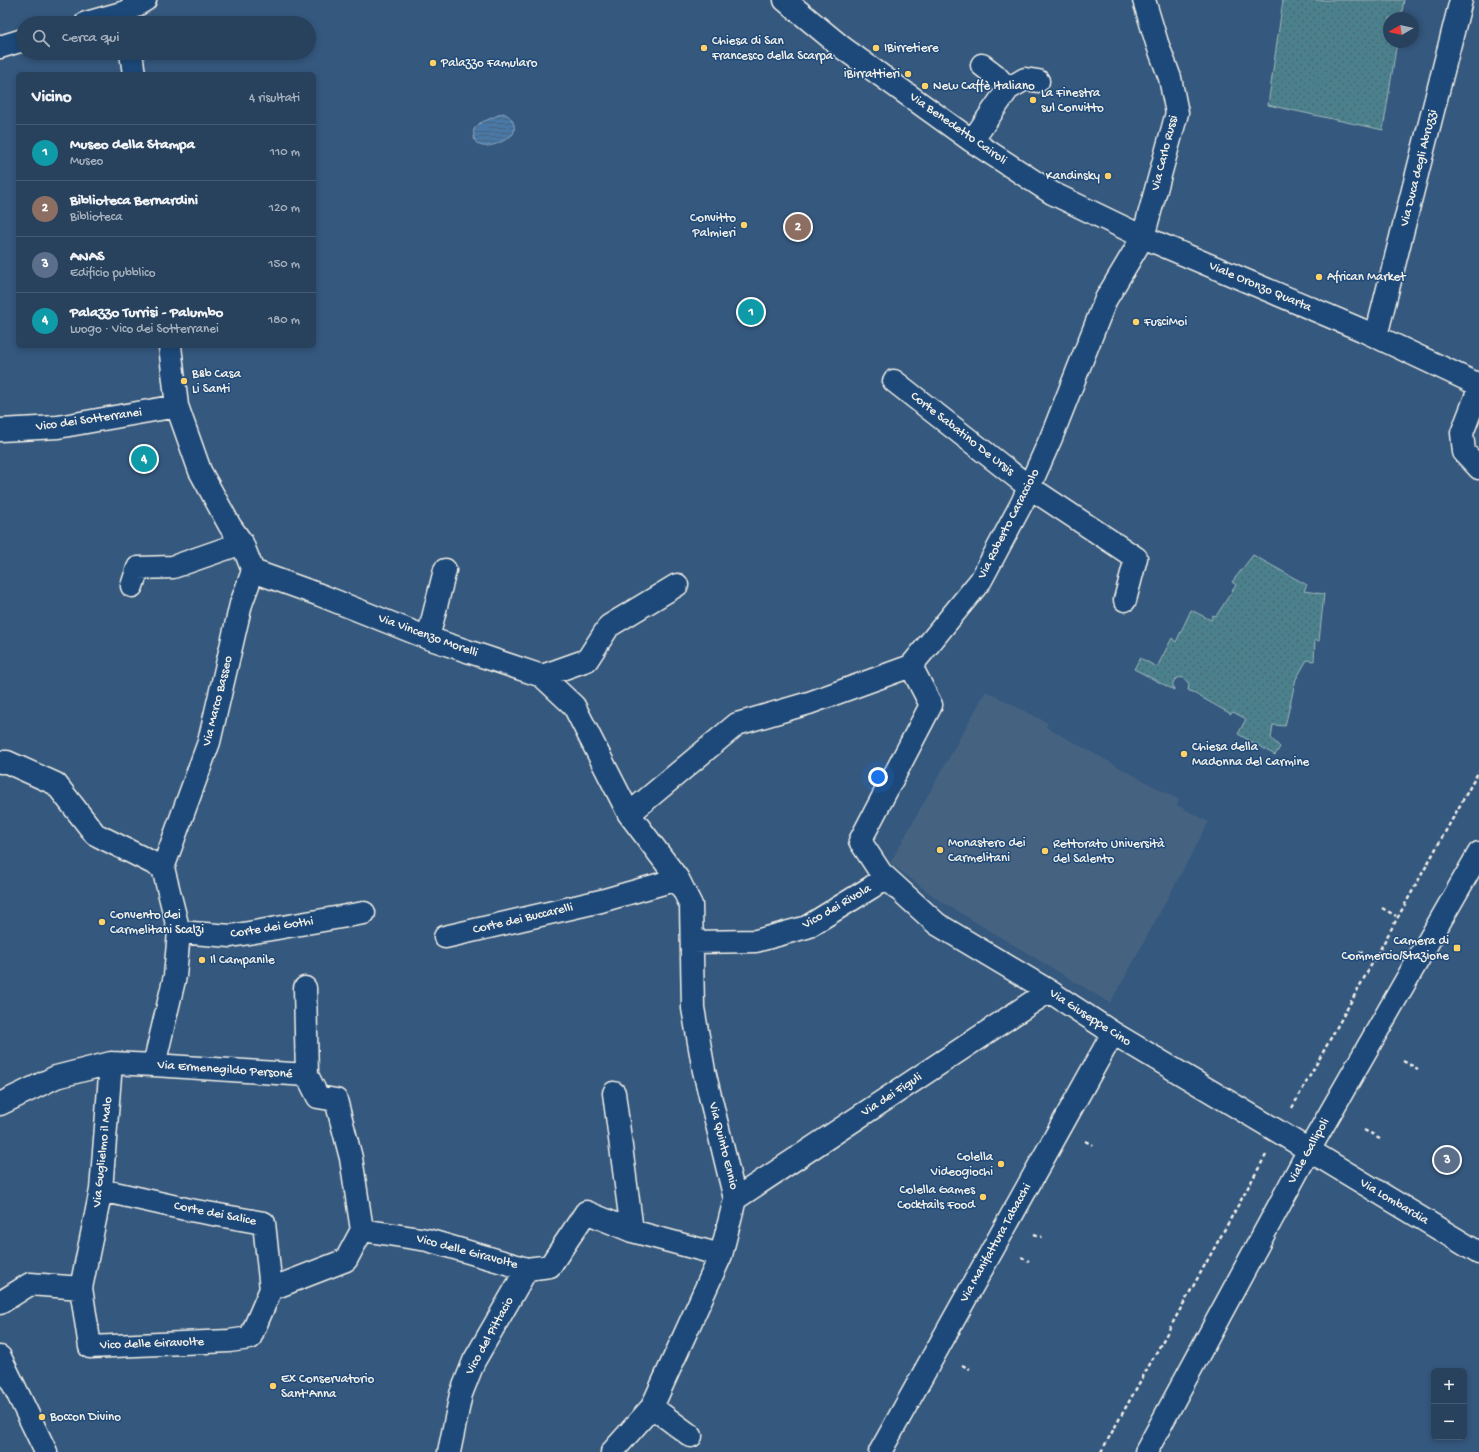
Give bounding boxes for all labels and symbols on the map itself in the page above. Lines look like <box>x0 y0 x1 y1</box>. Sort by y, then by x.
north arrow <box>1383 12 1419 48</box>
place label: Chiesa di San Francesco della Scarpa <box>711 34 834 64</box>
place label: IBirretiere <box>884 41 939 56</box>
marker: Chiesa di San Francesco della Scarpa <box>699 43 709 53</box>
marker: IBirretiere <box>871 43 881 53</box>
place label: Palazzo Famularo <box>440 56 538 71</box>
marker: Palazzo Famularo <box>428 58 438 68</box>
place label: iBirrattieri <box>844 67 900 82</box>
marker: iBirrattieri <box>903 69 913 79</box>
place label: New Caffè Italiano <box>933 79 1035 94</box>
marker: New Caffè Italiano <box>920 81 930 91</box>
place label: La Finestra sul Convitto <box>1041 86 1104 116</box>
street label: Via Benedetto Cairoli <box>906 89 1010 168</box>
marker: La Finestra sul Convitto <box>1028 95 1038 105</box>
street label: Via Duca degli Abruzzi <box>1397 108 1441 229</box>
street label: Via Carlo Russi <box>1148 114 1182 193</box>
place label: Kandinsky <box>1046 169 1101 184</box>
marker: Kandinsky <box>1103 171 1113 181</box>
place label: Convitto Palmieri <box>690 211 736 241</box>
pin: 2 <box>785 212 811 242</box>
marker: Convitto Palmieri <box>739 220 749 230</box>
street label: Viale Oronzo Quarta <box>1206 258 1314 316</box>
place label: African Market <box>1327 270 1407 285</box>
marker: African Market <box>1314 272 1324 282</box>
pin: 1 <box>738 297 764 327</box>
place label: FusciMoi <box>1143 315 1188 330</box>
marker: FusciMoi <box>1131 317 1141 327</box>
place label: B&b Casa Li Santi <box>191 367 242 397</box>
marker: B&b Casa Li Santi <box>179 376 189 386</box>
street label: Corte Sabatino De Ursis <box>907 389 1018 480</box>
street label: Vico dei Sotterranei <box>34 405 143 435</box>
pin: 4 <box>131 444 157 474</box>
street label: Via Roberto Caracciolo <box>974 466 1043 582</box>
street label: Via Vincenzo Morelli <box>375 611 480 661</box>
street label: Via Marco Basseo <box>199 654 237 749</box>
place label: Chiesa della Madonna del Carmine <box>1192 740 1310 770</box>
marker: Chiesa della Madonna del Carmine <box>1179 749 1189 759</box>
your location <box>868 767 888 787</box>
place label: Monastero dei Carmelitani <box>948 836 1026 866</box>
place label: Rettorato Università del Salento <box>1053 837 1165 867</box>
marker: Monastero dei Carmelitani <box>935 845 945 855</box>
marker: Rettorato Università del Salento <box>1040 846 1050 856</box>
street label: Vico dei Rivola <box>799 881 875 933</box>
street label: Corte dei Buccarelli <box>471 900 575 938</box>
place label: Convento dei Carmelitani Scalzi <box>110 908 204 938</box>
street label: Corte dei Gothi <box>229 914 315 942</box>
marker: Convento dei Carmelitani Scalzi <box>97 917 107 927</box>
place label: Camera di Commercio/Stazione <box>1342 934 1449 964</box>
marker: Camera di Commercio/Stazione <box>1452 943 1462 953</box>
place label: Il Campanile <box>210 953 275 968</box>
marker: Il Campanile <box>197 955 207 965</box>
street label: Via Giuseppe Cino <box>1046 985 1134 1050</box>
street label: Via Ermenegildo Personé <box>156 1058 293 1082</box>
street label: Via dei Figuli <box>858 1070 925 1121</box>
street label: Via Guglielmo il Malo <box>90 1096 116 1209</box>
street label: Via Quinto Ennio <box>705 1100 741 1191</box>
street label: Viale Gallipoli <box>1284 1115 1333 1187</box>
pin: 3 <box>1434 1145 1460 1175</box>
place label: Colella Videogiochi <box>930 1150 994 1180</box>
marker: Colella Videogiochi <box>996 1159 1006 1169</box>
street label: Via Lombardia <box>1356 1175 1432 1229</box>
street label: Via Manifattura Tabacchi <box>957 1181 1035 1306</box>
place label: Colella Games Cocktails Food <box>897 1183 976 1213</box>
marker: Colella Games Cocktails Food <box>978 1192 988 1202</box>
street label: Corte dei Salice <box>172 1199 258 1229</box>
street label: Vico delle Giravolte <box>414 1231 520 1273</box>
street label: Vico del Pittacio <box>462 1294 518 1378</box>
street label: Vico delle Giravolte <box>99 1335 205 1353</box>
place label: Ex Conservatorio Sant'Anna <box>281 1372 375 1402</box>
marker: Ex Conservatorio Sant'Anna <box>268 1381 278 1391</box>
place label: Boccon Divino <box>49 1410 121 1425</box>
marker: Boccon Divino <box>37 1412 47 1422</box>

